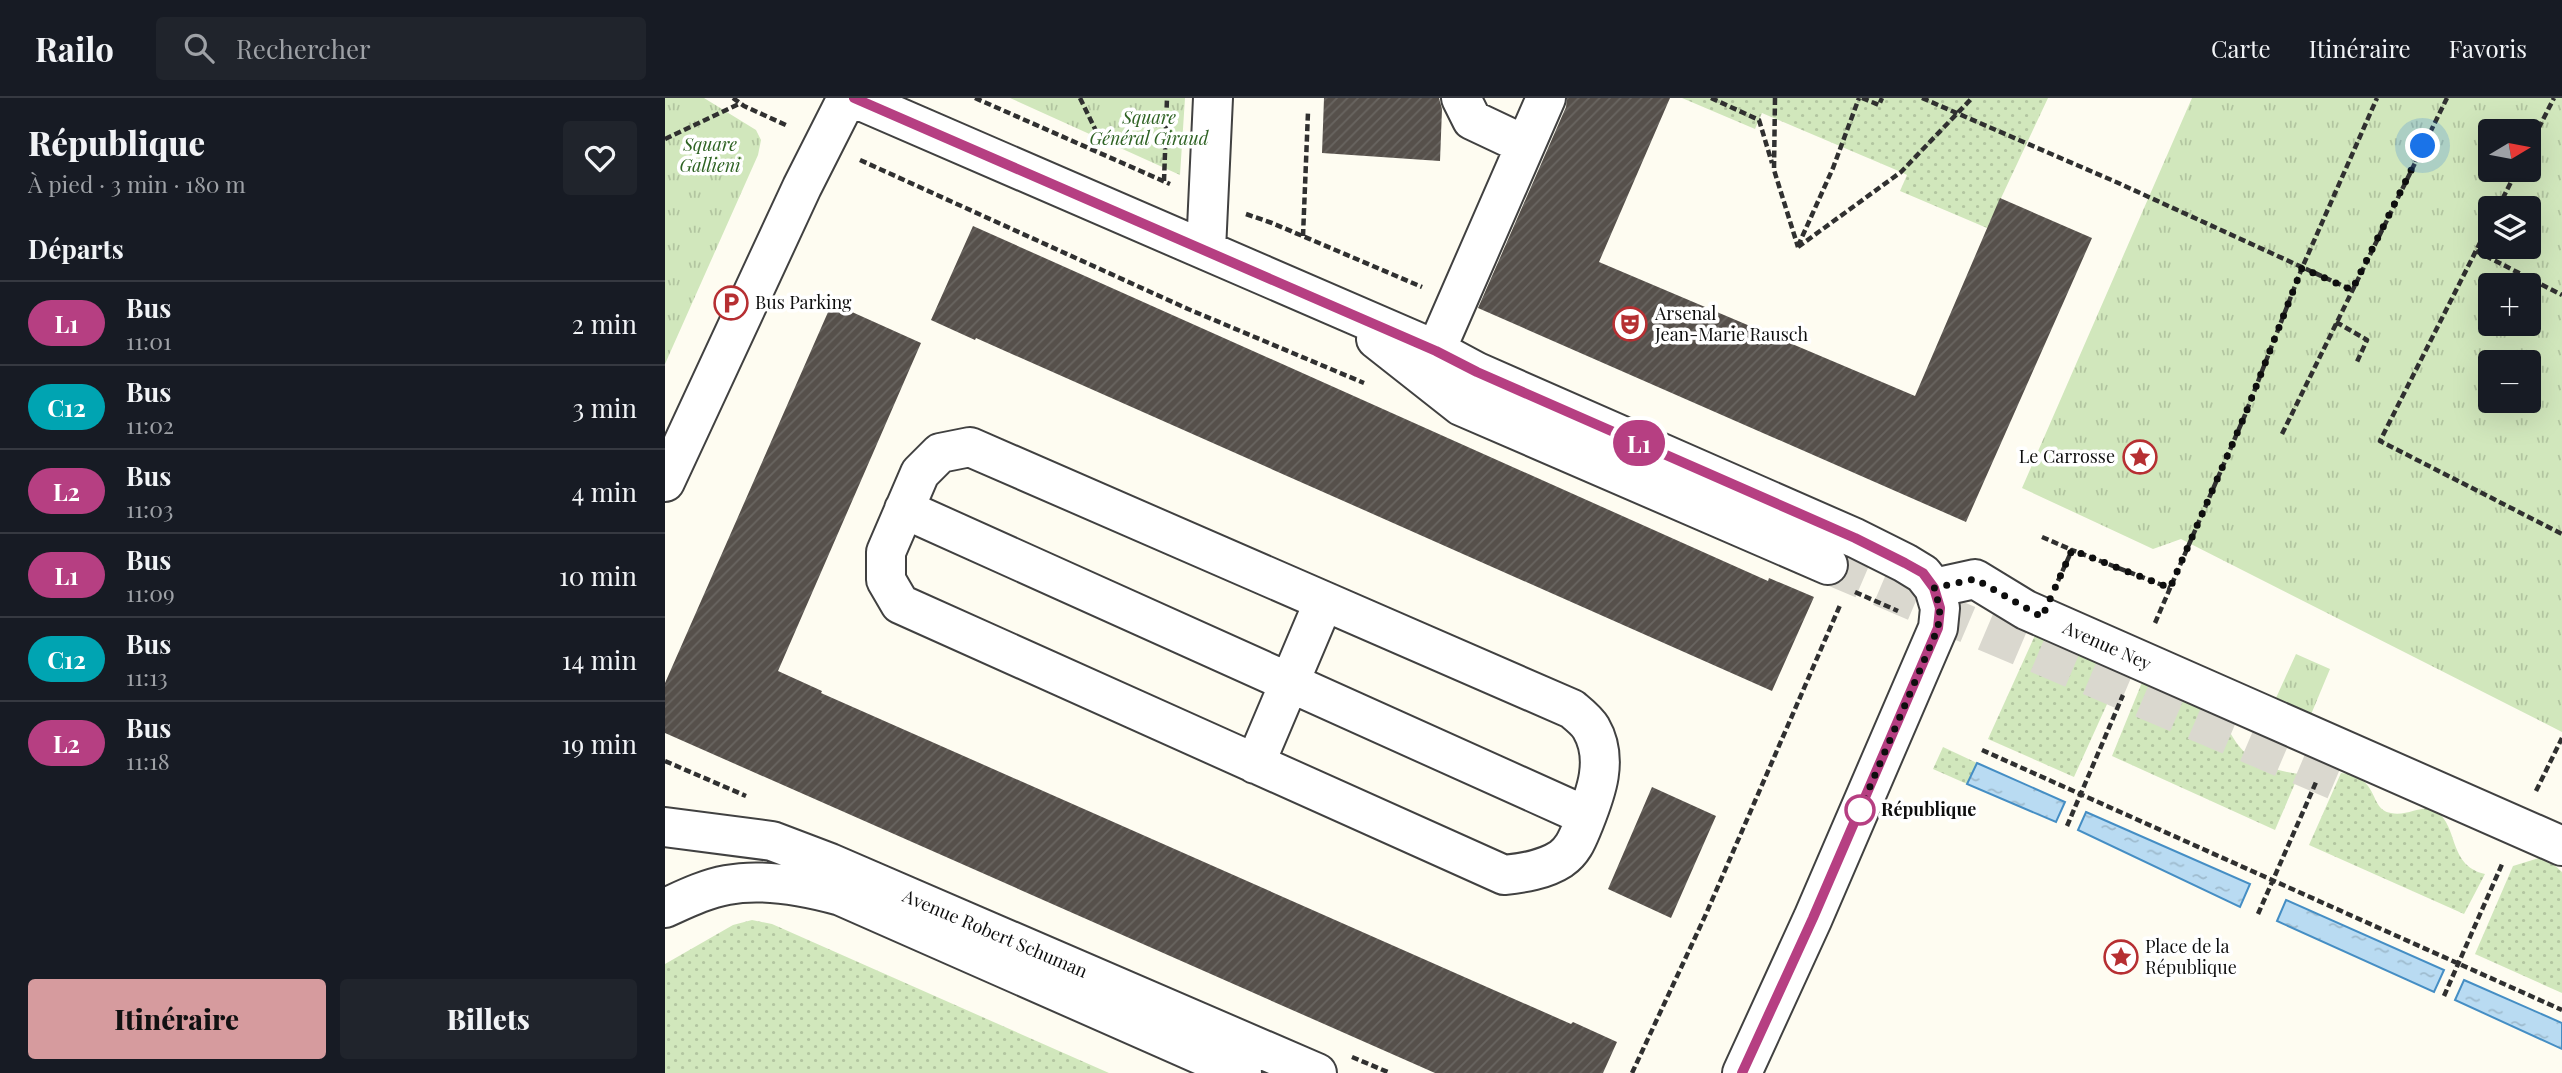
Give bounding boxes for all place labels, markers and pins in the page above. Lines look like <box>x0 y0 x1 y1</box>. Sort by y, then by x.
parking icon: Bus Parking <box>712 284 750 322</box>
place label: Bus Parking <box>755 290 852 314</box>
place label: Arsenal Jean-Marie Rausch <box>1654 301 1808 346</box>
theatre icon: Arsenal Jean-Marie Rausch <box>1611 305 1649 343</box>
place icon: Le Carrosse <box>2121 438 2159 476</box>
place label: Le Carrosse <box>2019 444 2115 468</box>
marker: République <box>1845 795 1875 825</box>
place label: République <box>1881 797 1976 821</box>
place label: Place de la République <box>2145 934 2237 979</box>
place icon: Place de la République <box>2102 938 2140 976</box>

